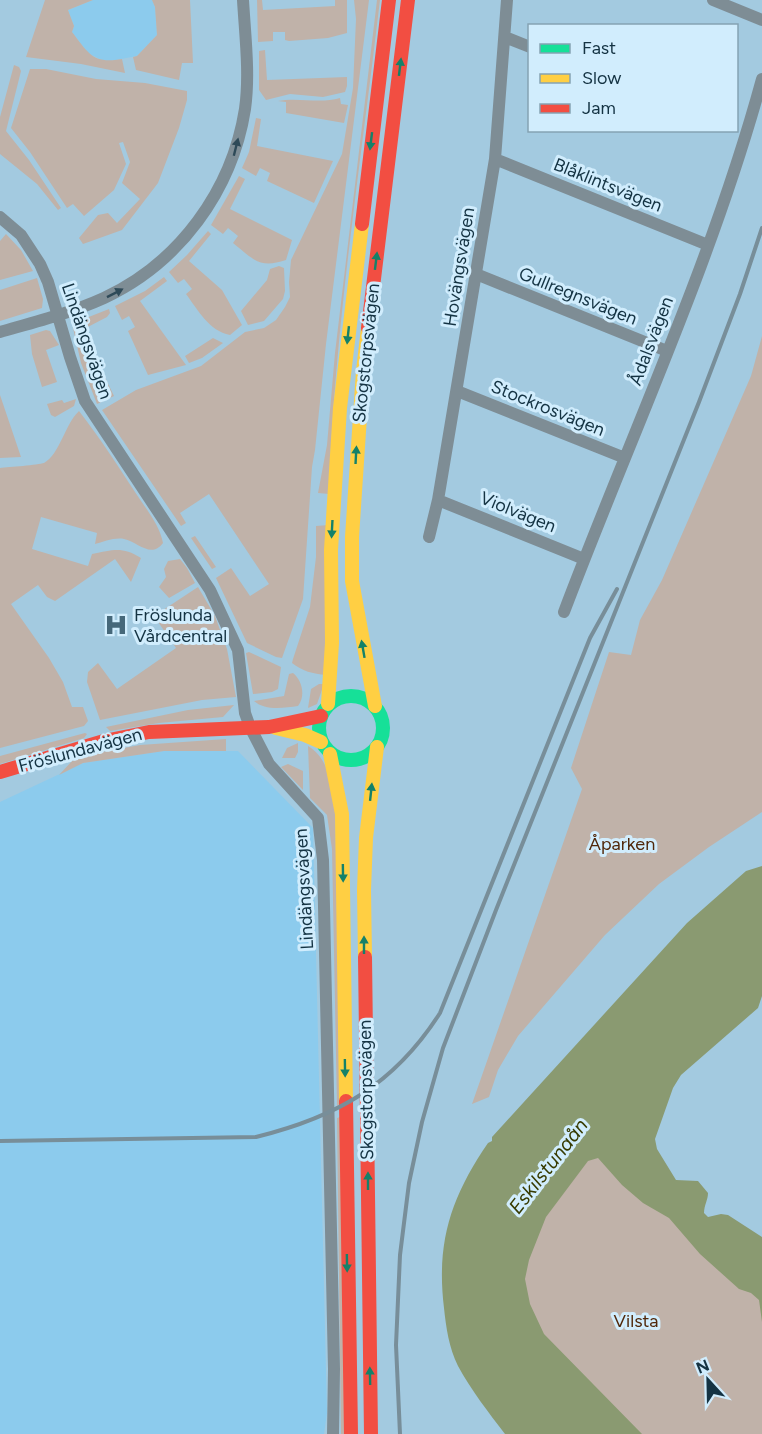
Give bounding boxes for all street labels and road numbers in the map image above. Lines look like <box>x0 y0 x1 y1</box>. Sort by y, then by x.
street label: Blåklintsvägen <box>550 153 666 217</box>
street label: Hovängsvägen <box>439 206 479 328</box>
street label: Gullregnsvägen <box>516 262 640 330</box>
street label: Lindängsvägen <box>57 280 117 402</box>
street label: Skogstorpsvägen <box>348 282 384 424</box>
street label: Ådalsvägen <box>624 294 678 388</box>
street label: Stockrosvägen <box>488 375 608 441</box>
street label: Violvägen <box>477 487 559 537</box>
street label: Fröslundavägen <box>16 723 144 777</box>
street label: Lindängsvägen <box>290 828 318 950</box>
street label: Skogstorpsvägen <box>354 1020 378 1160</box>

